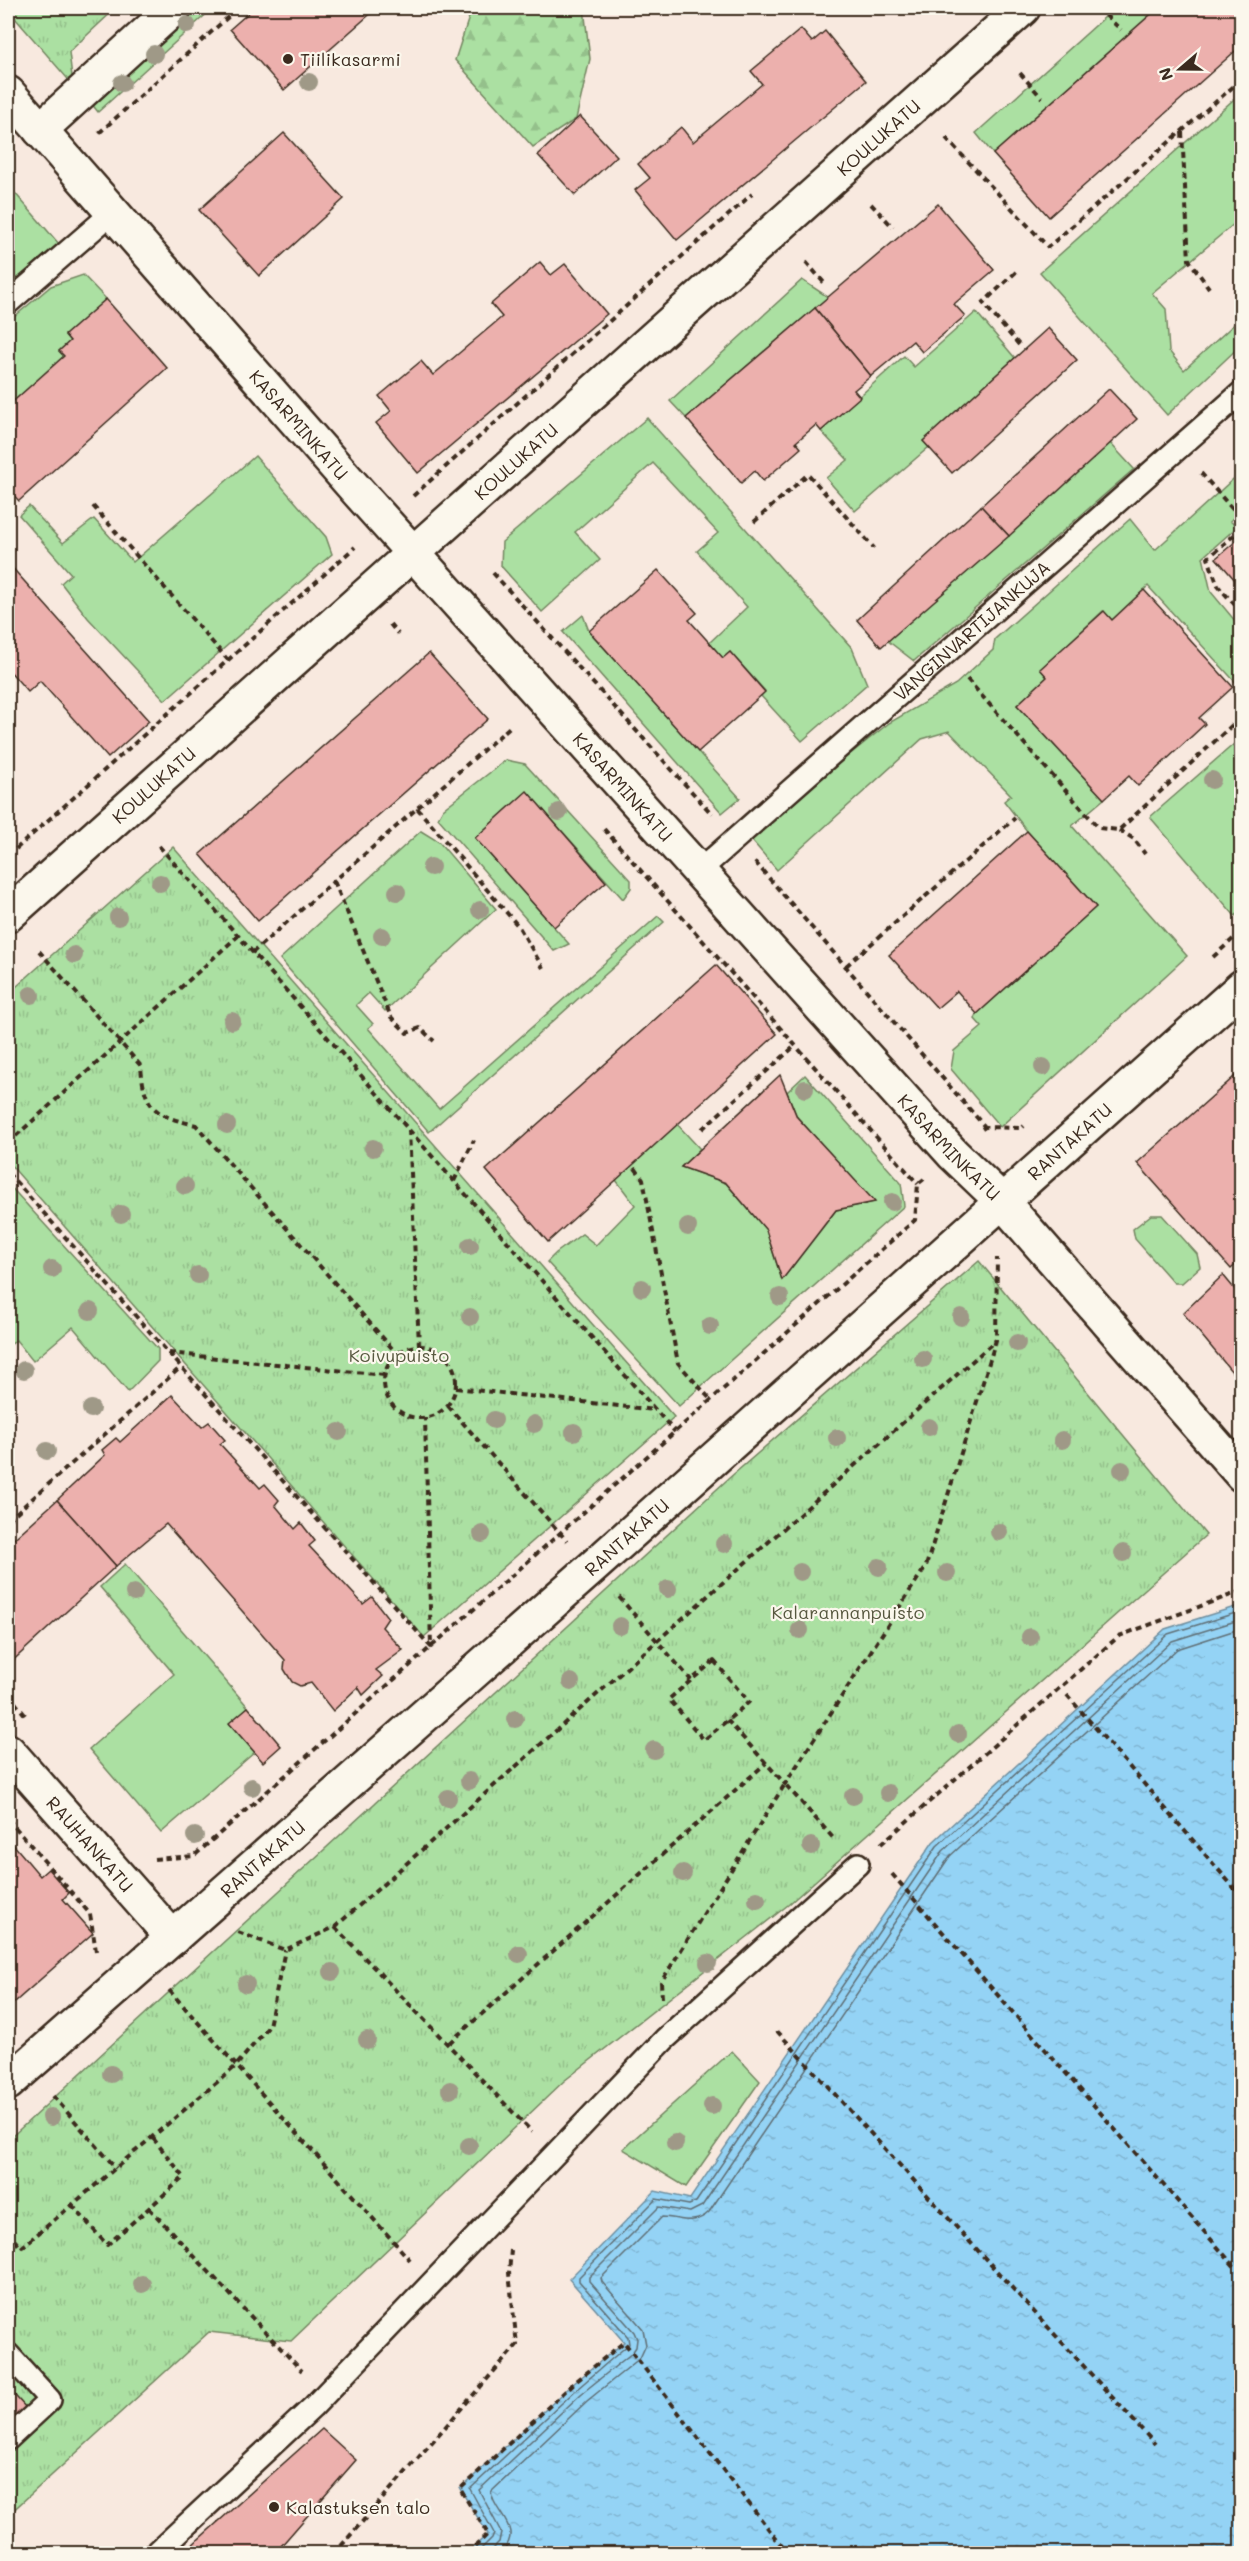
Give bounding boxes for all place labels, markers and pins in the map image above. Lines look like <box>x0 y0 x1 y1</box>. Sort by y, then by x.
place label: Tiilikasarmi <box>300 47 401 71</box>
marker: Tiilikasarmi <box>281 52 295 66</box>
place label: Kalastuksen talo <box>286 2495 430 2519</box>
marker: Kalastuksen talo <box>267 2500 281 2514</box>

